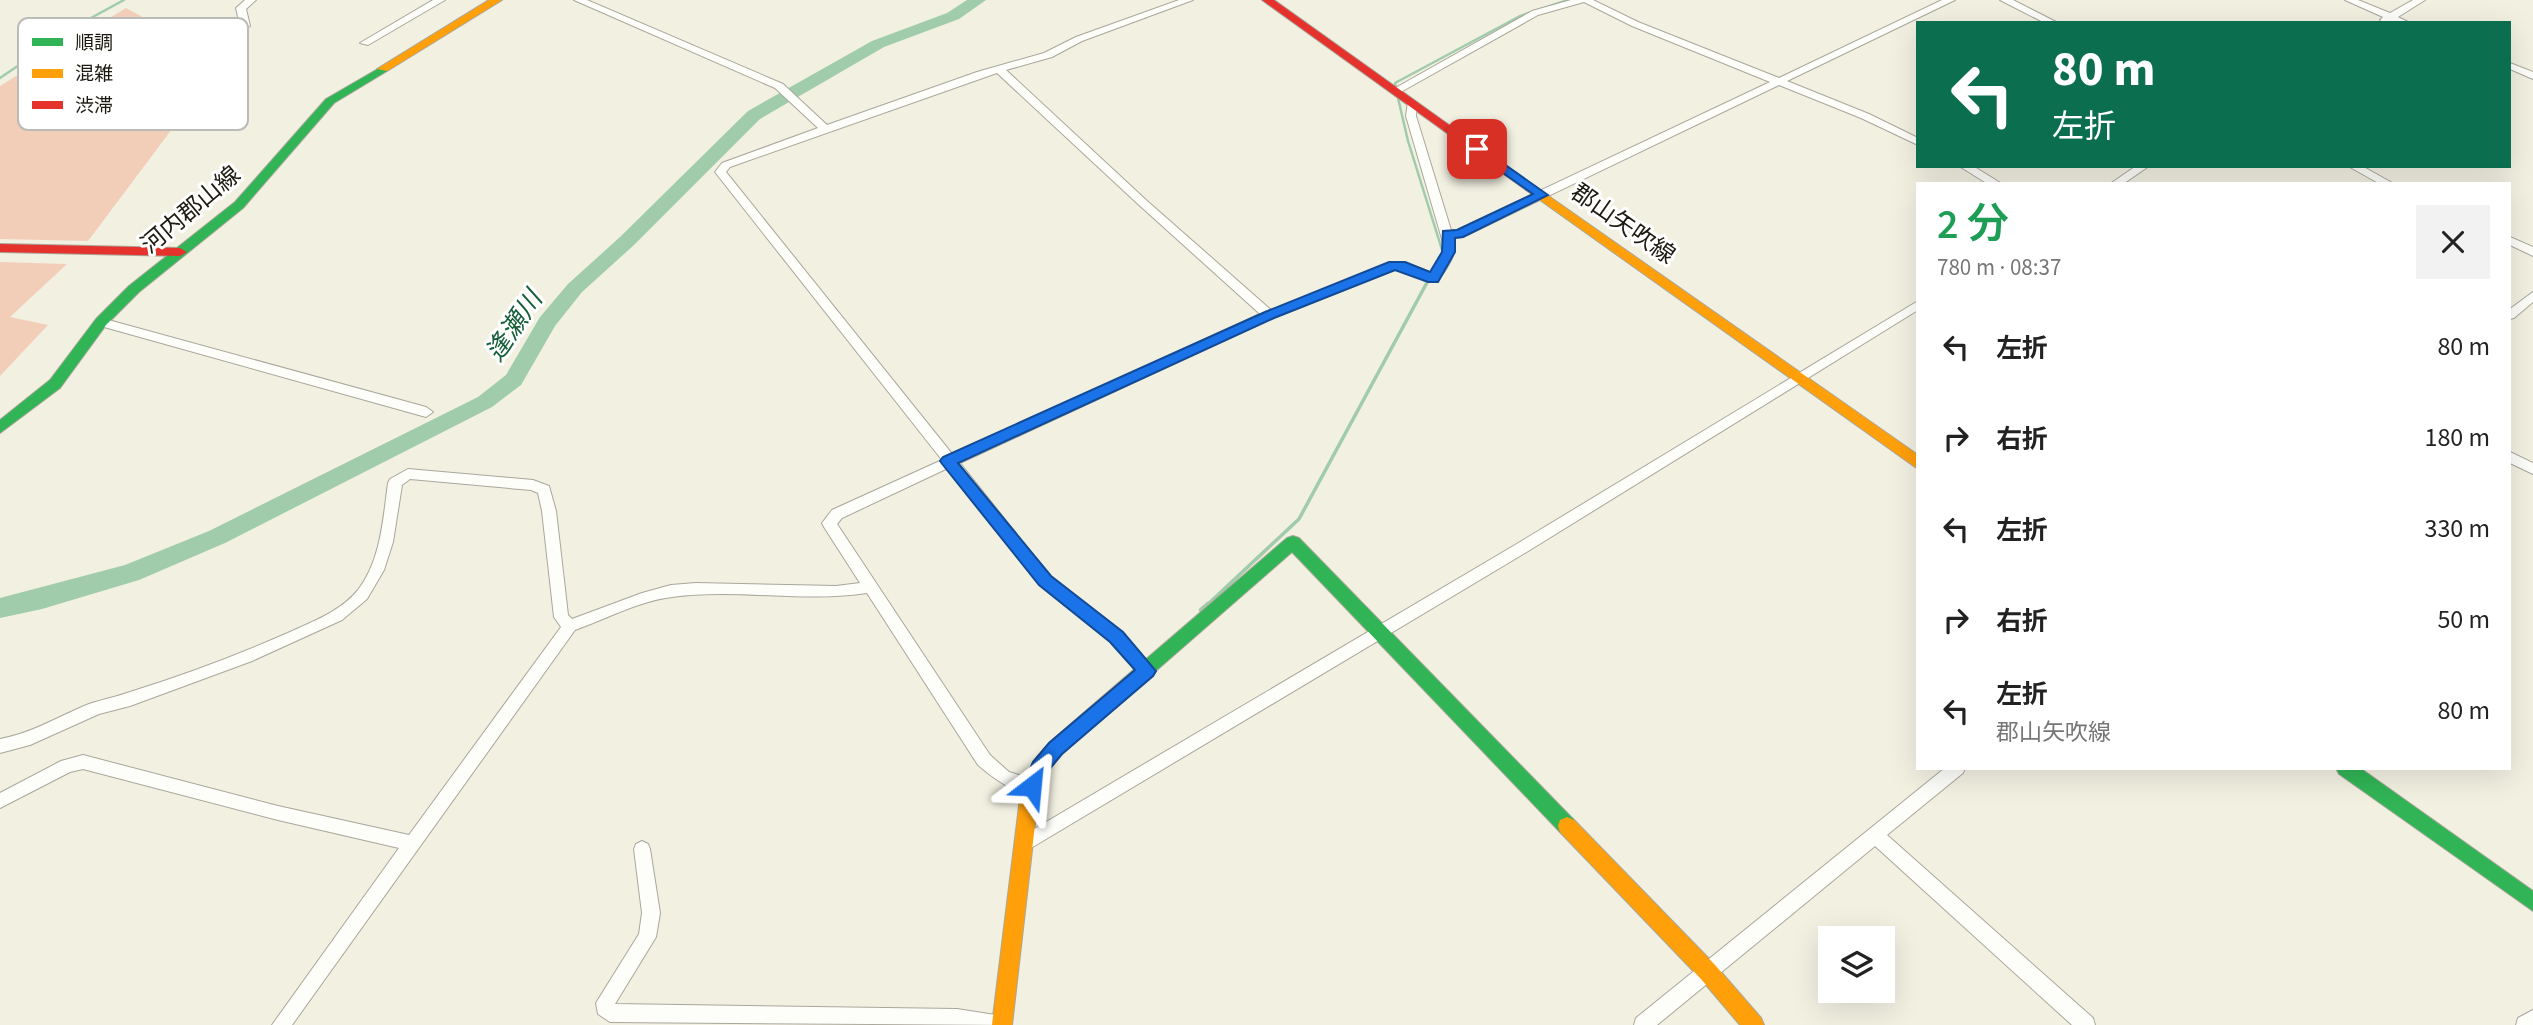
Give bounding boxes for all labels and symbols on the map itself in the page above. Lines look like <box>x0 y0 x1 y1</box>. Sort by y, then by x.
legend <box>18 18 248 130</box>
text: 順調 <box>75 30 113 57</box>
text: 混雑 <box>75 61 113 88</box>
text: 渋滞 <box>75 93 113 120</box>
pin <box>1447 119 1507 179</box>
street label: 河内郡山線 <box>134 158 248 262</box>
street label: 郡山矢吹線 <box>1564 175 1682 273</box>
water label: 逢瀬川 <box>477 281 553 369</box>
position arrow <box>995 749 1069 823</box>

